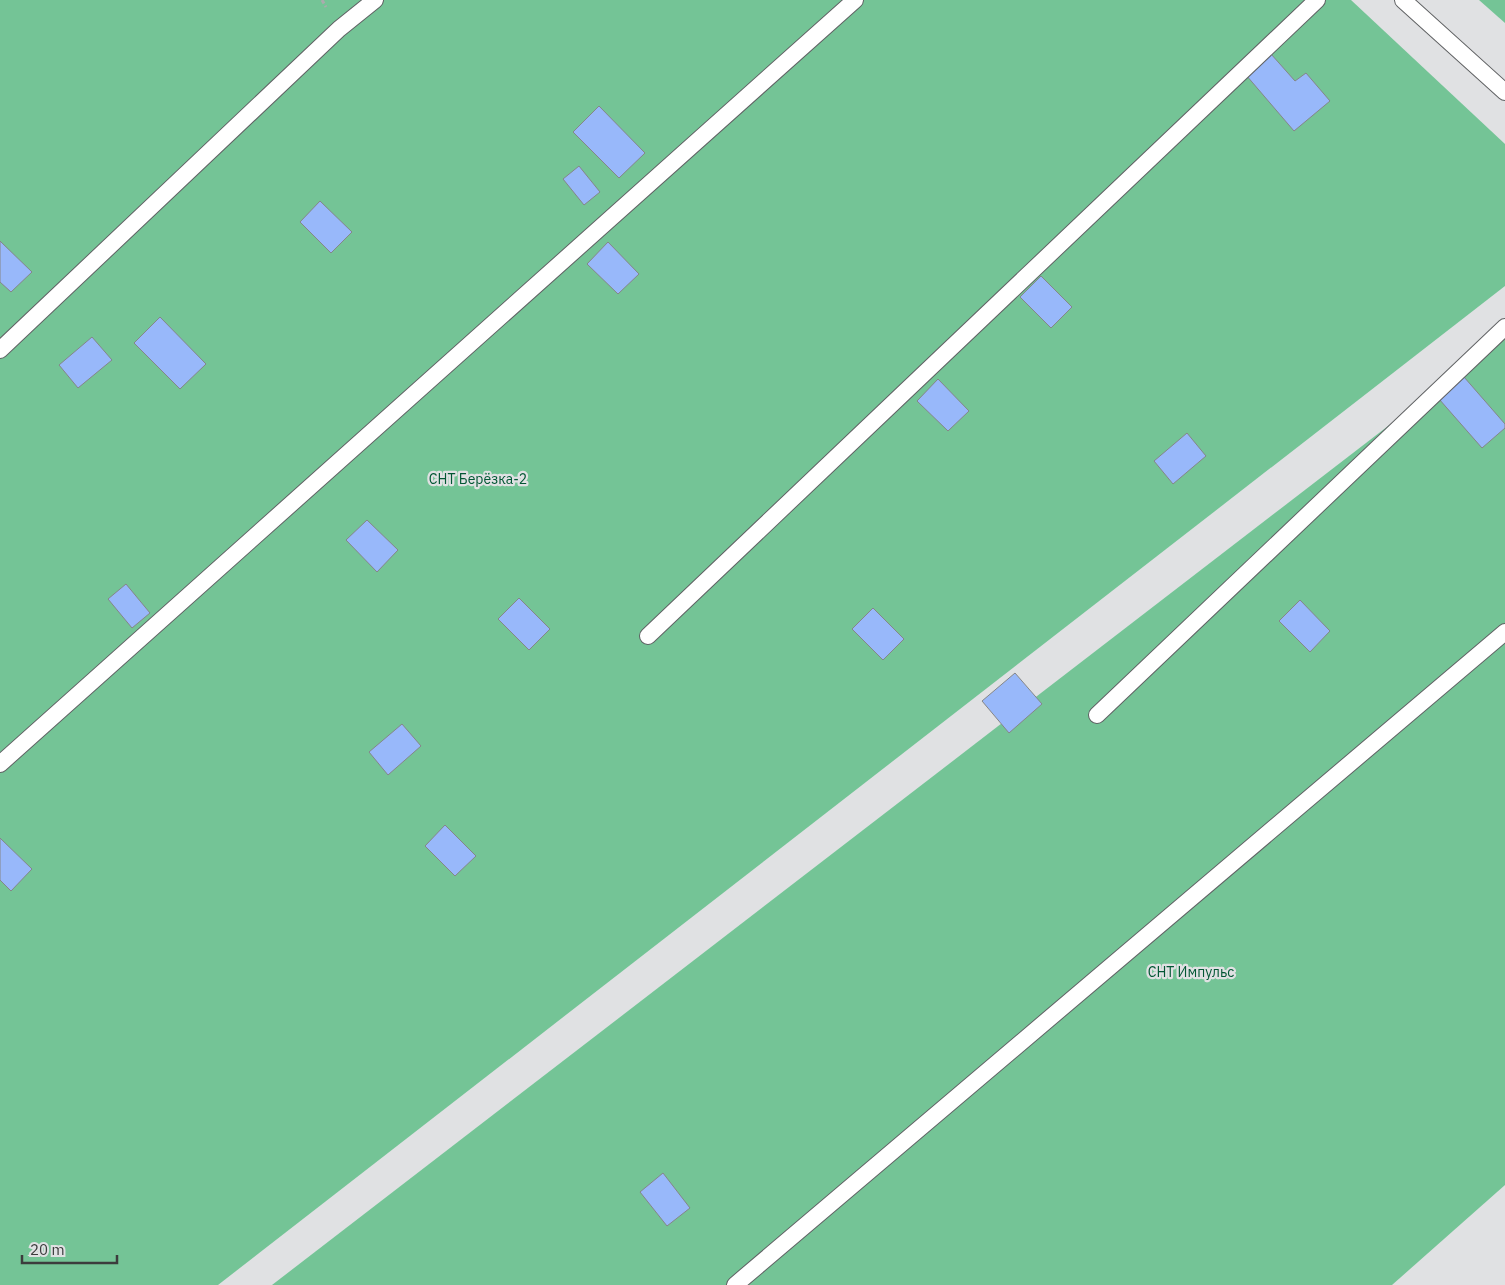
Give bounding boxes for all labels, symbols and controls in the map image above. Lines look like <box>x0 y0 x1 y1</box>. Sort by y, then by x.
park label: СНТ Берёзка-2 <box>429 470 527 488</box>
park label: СНТ Импульс <box>1148 963 1234 981</box>
scale bar <box>22 1232 118 1264</box>
text: 20 m <box>30 1240 65 1259</box>

